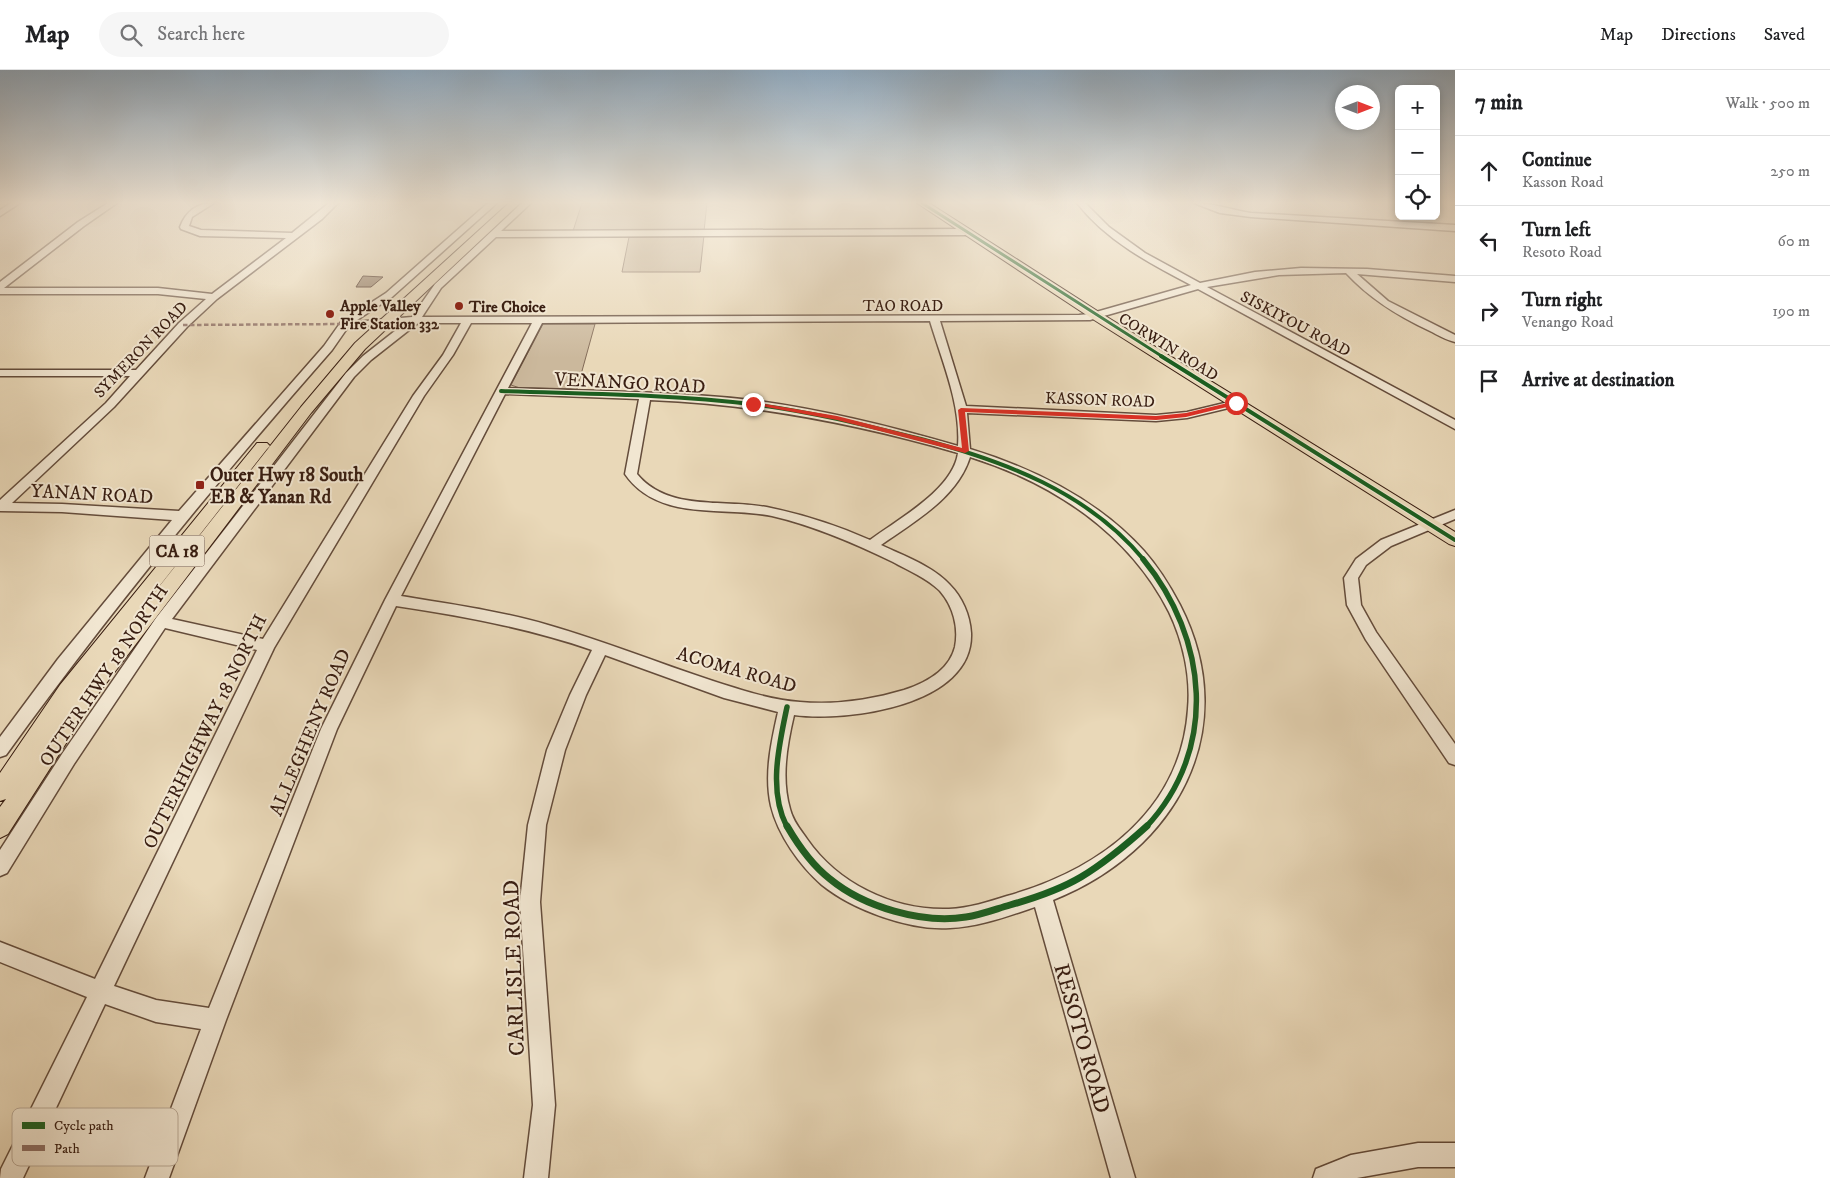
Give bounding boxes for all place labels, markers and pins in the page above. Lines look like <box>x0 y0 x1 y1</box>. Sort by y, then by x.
place label: Apple Valley Fire Station 332 <box>339 296 440 334</box>
place label: Tire Choice <box>468 297 546 317</box>
marker: Tire Choice <box>453 300 465 312</box>
marker: Apple Valley Fire Station 332 <box>324 308 336 320</box>
place label: Outer Hwy 18 South EB & Yanan Rd <box>210 464 365 509</box>
marker: Outer Hwy 18 South EB & Yanan Rd <box>194 479 206 491</box>

